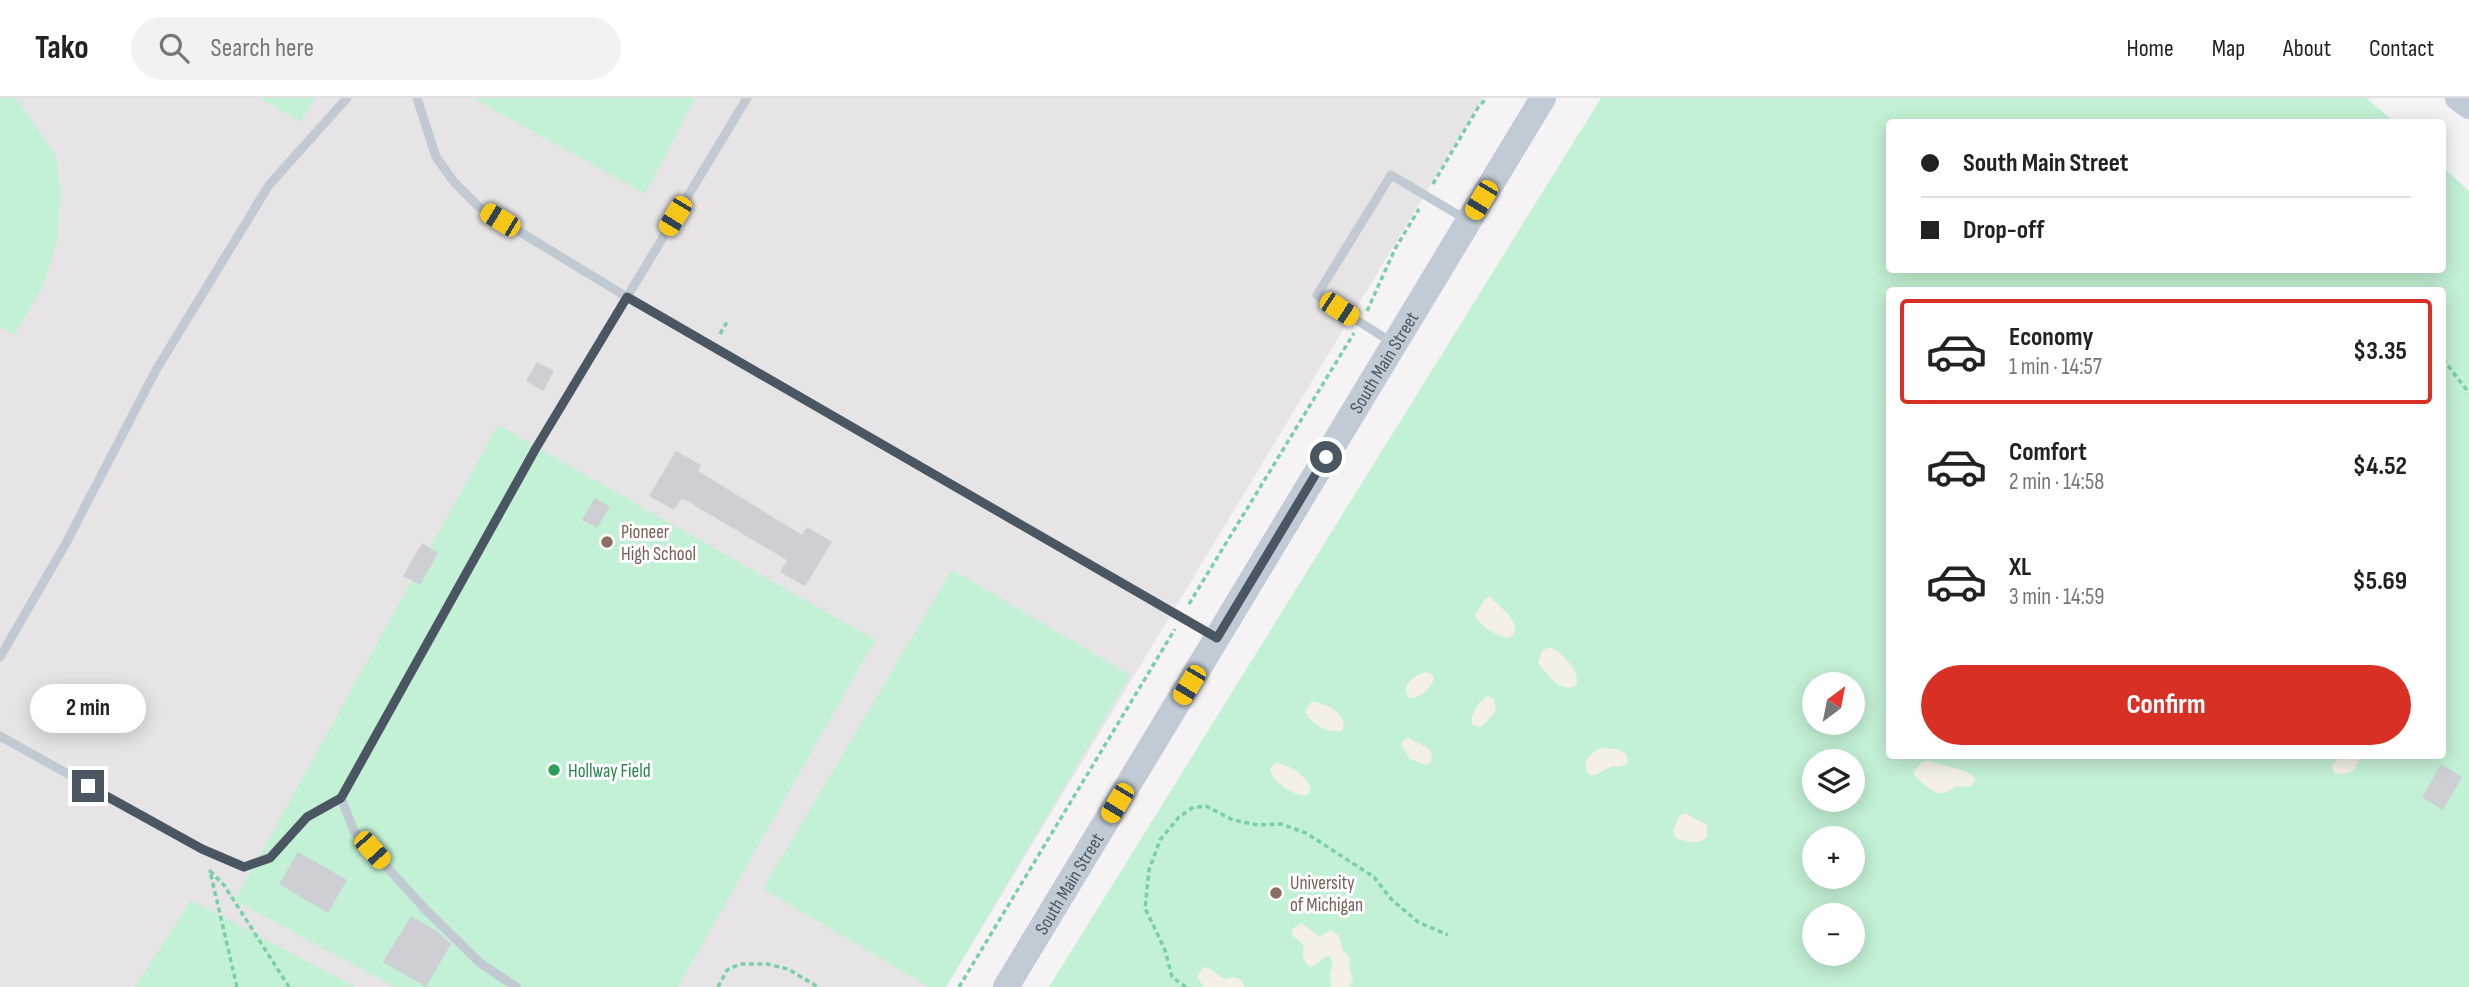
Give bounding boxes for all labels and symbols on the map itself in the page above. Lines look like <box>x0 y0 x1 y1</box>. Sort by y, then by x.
car <box>1462 177 1501 223</box>
car <box>656 193 695 239</box>
car <box>477 200 524 240</box>
car <box>1316 289 1363 329</box>
street label: South Main Street <box>1345 308 1424 418</box>
route start <box>1310 441 1342 473</box>
place label: Pioneer High School <box>621 521 696 566</box>
marker: Pioneer High School <box>599 534 615 550</box>
car <box>1170 662 1209 708</box>
north arrow <box>1802 672 1866 735</box>
callout: 2 min <box>30 684 146 734</box>
place label: Hollway Field <box>568 760 651 783</box>
marker: Hollway Field <box>546 762 562 778</box>
route end <box>72 770 104 802</box>
car <box>1098 780 1137 826</box>
car <box>351 827 394 873</box>
street label: South Main Street <box>1030 829 1109 939</box>
place label: University of Michigan <box>1290 872 1363 917</box>
marker: University of Michigan <box>1268 885 1284 901</box>

